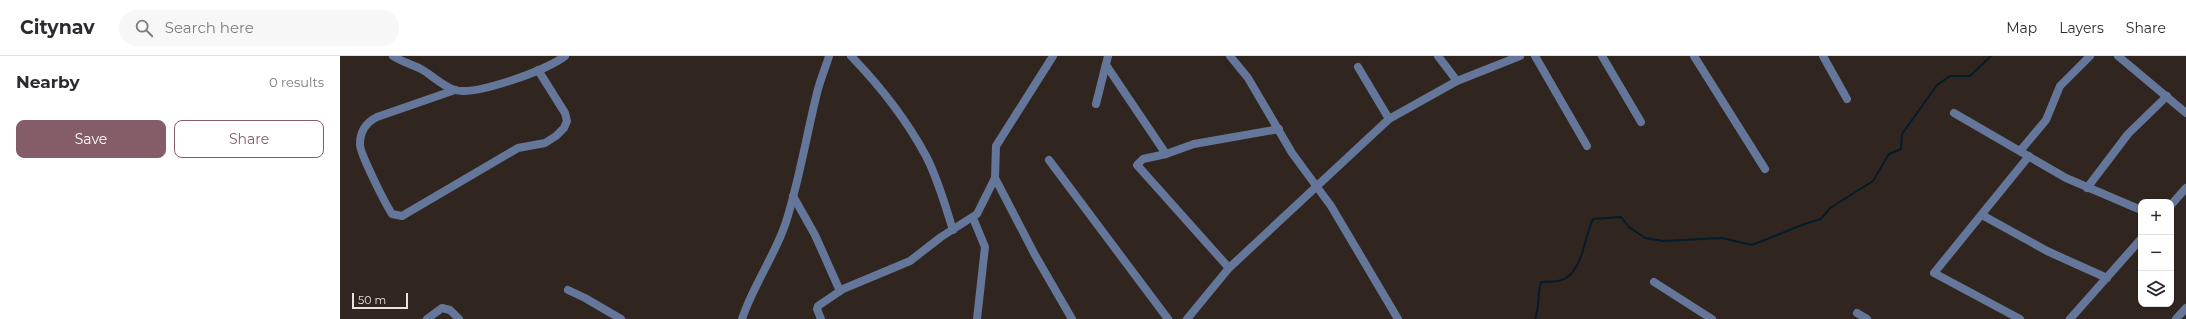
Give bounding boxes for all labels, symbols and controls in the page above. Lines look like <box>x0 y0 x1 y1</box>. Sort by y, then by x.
search box <box>119 10 399 46</box>
text: Citynav <box>20 16 95 39</box>
icon: search <box>133 17 155 39</box>
text: Search here <box>165 18 254 37</box>
text: Map <box>2006 19 2037 37</box>
text: Layers <box>2059 19 2104 37</box>
text: Share <box>2126 19 2166 37</box>
text: Nearby <box>16 72 80 92</box>
text: 0 results <box>269 74 324 90</box>
button: Save <box>16 120 166 158</box>
button: Share <box>174 120 324 158</box>
map controls <box>2138 199 2174 307</box>
button: + <box>2138 199 2174 235</box>
button: − <box>2138 235 2174 271</box>
button: layers <box>2138 271 2174 307</box>
scale bar <box>352 291 408 310</box>
text: 50 m <box>358 293 386 307</box>

